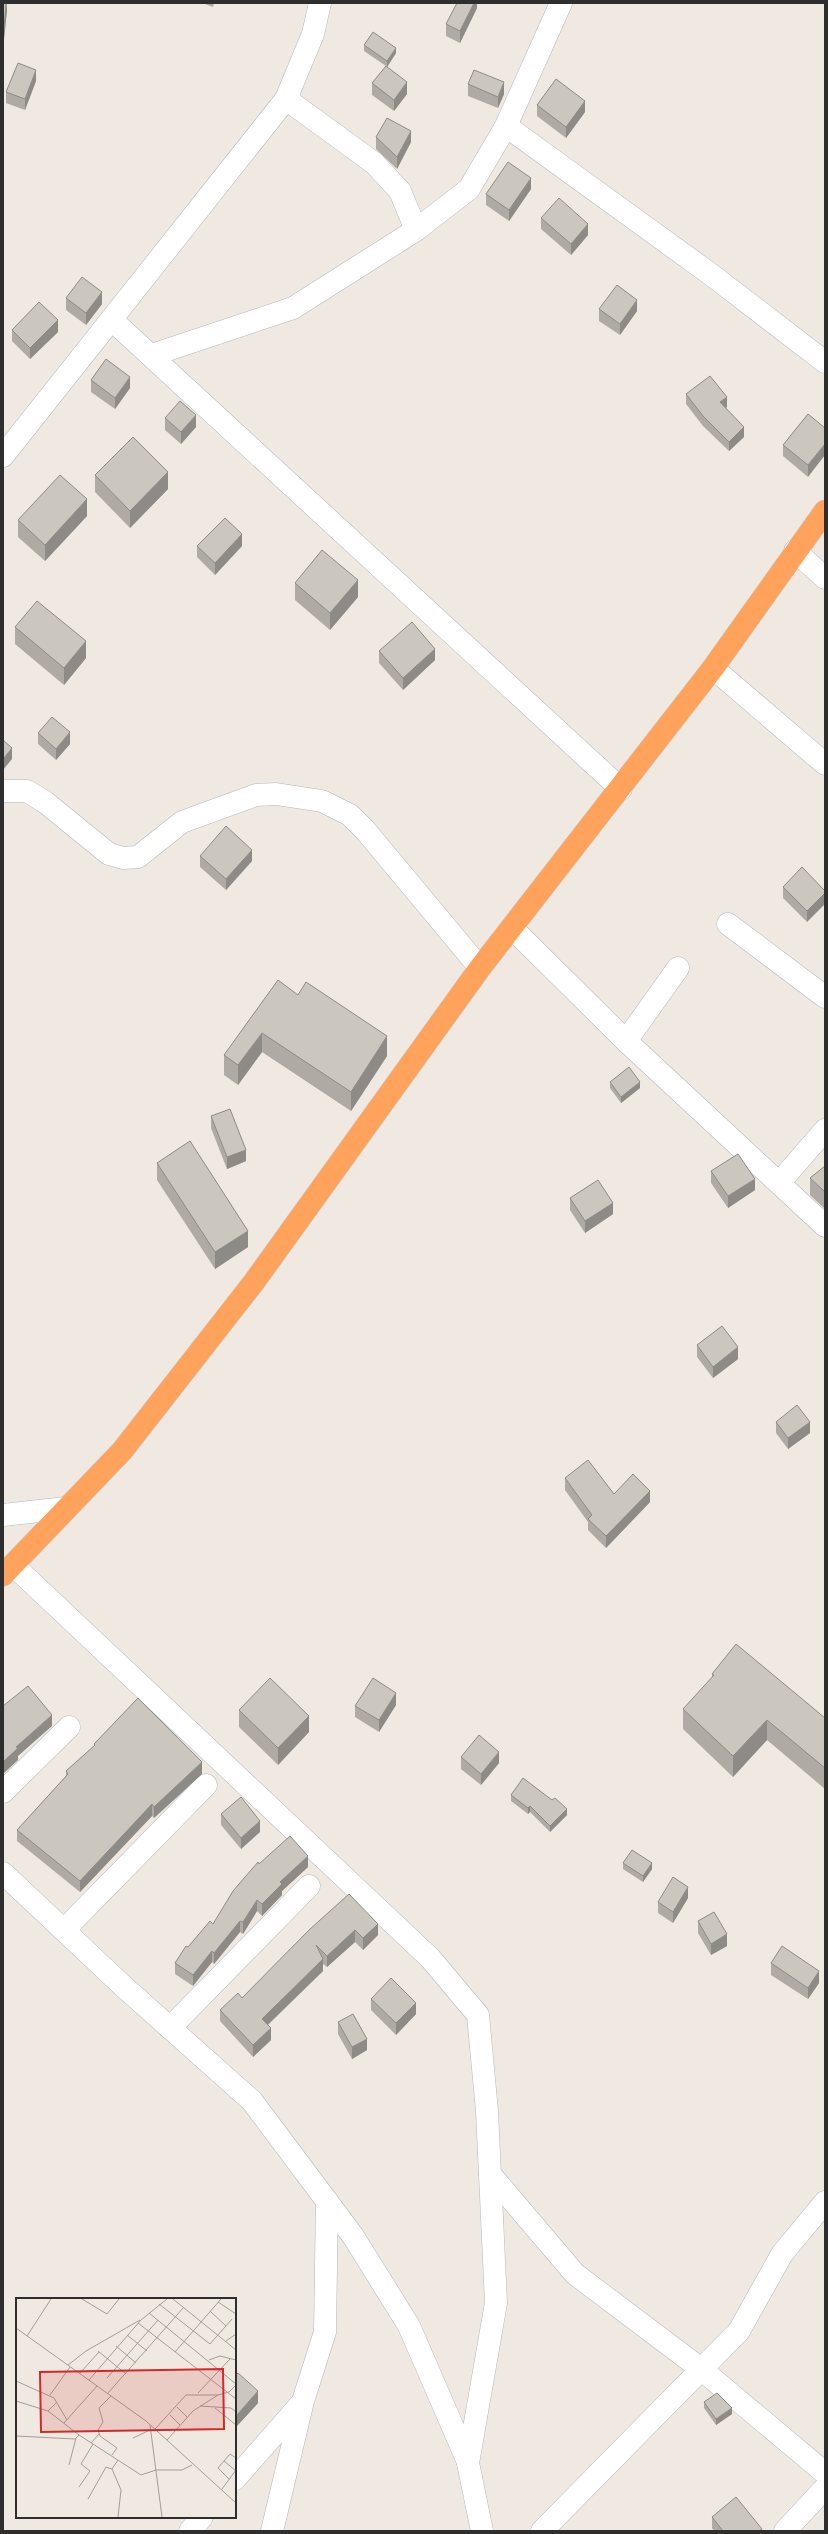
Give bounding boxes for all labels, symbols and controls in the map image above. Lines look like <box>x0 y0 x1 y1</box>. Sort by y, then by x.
inset map <box>16 2298 236 2518</box>

